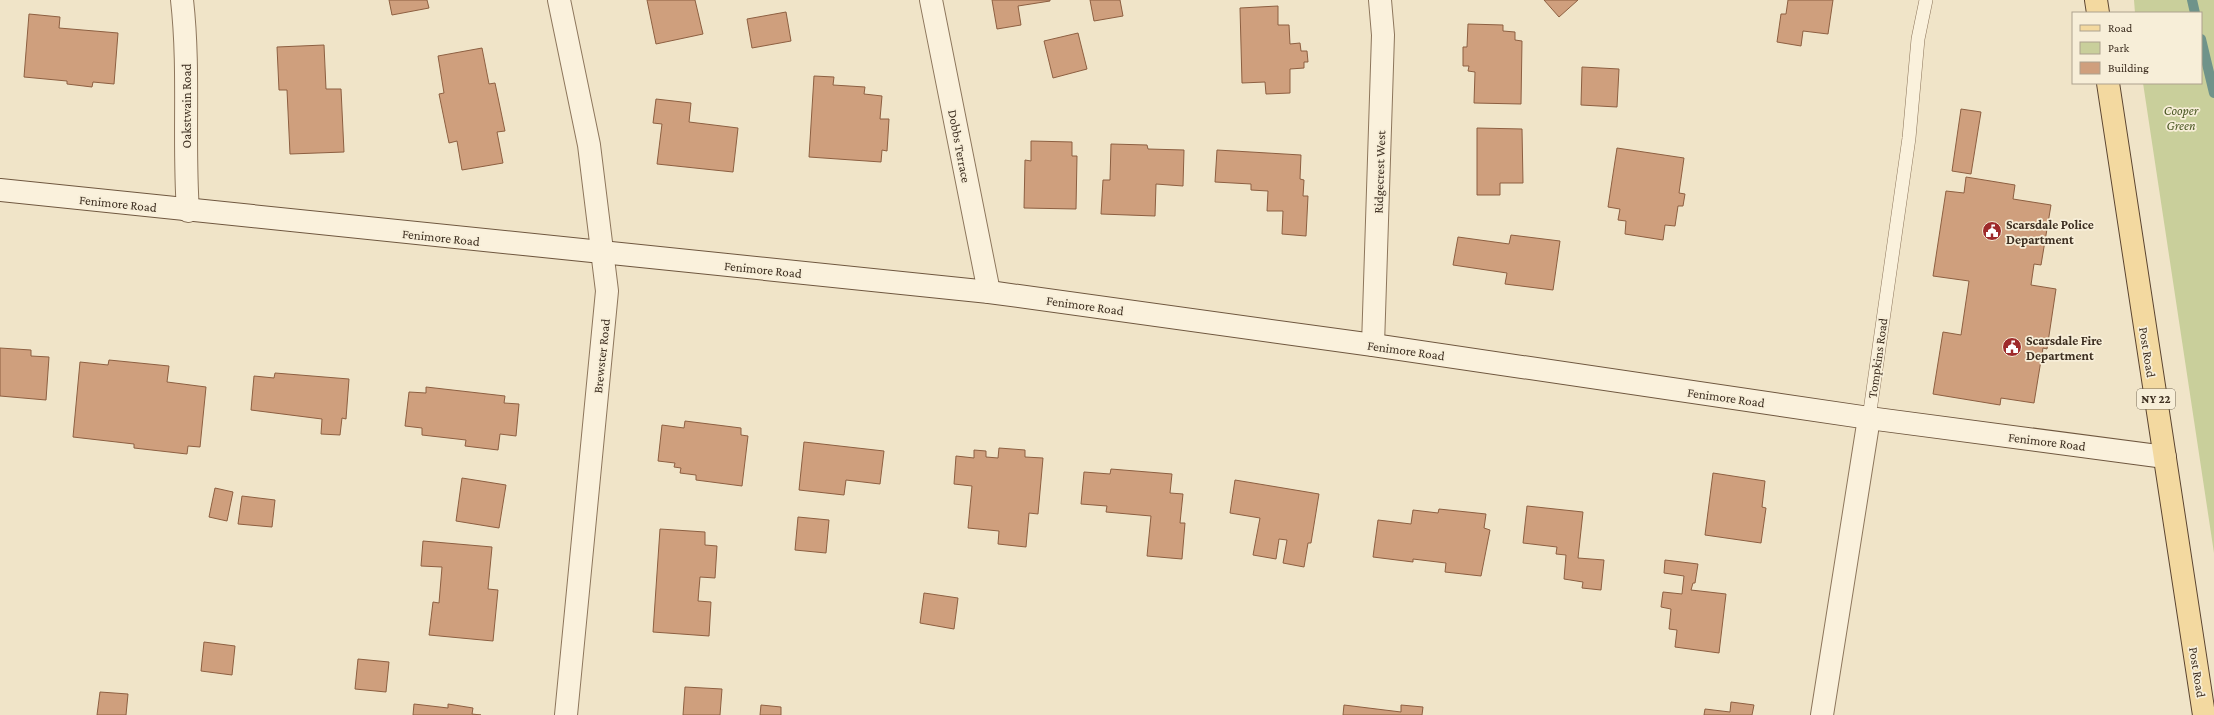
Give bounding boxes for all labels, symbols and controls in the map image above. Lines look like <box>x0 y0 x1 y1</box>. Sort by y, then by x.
legend <box>2072 12 2202 84</box>
text: Road <box>2108 21 2133 35</box>
text: Park <box>2108 41 2130 55</box>
text: Building <box>2108 61 2149 75</box>
street label: Oakstwain Road <box>179 63 194 148</box>
park label: Cooper Green <box>2164 103 2199 133</box>
street label: Dobbs Terrace <box>945 108 974 184</box>
street label: Ridgecrest West <box>1371 129 1388 214</box>
street label: Fenimore Road <box>78 192 158 215</box>
place label: Scarsdale Police Department <box>2006 217 2094 247</box>
public building icon: Scarsdale Police Department <box>1981 220 2003 242</box>
street label: Fenimore Road <box>401 226 481 249</box>
street label: Fenimore Road <box>723 258 803 281</box>
street label: Fenimore Road <box>1045 293 1125 318</box>
street label: Tompkins Road <box>1864 317 1891 399</box>
street label: Brewster Road <box>590 318 613 394</box>
street label: Post Road <box>2136 326 2159 379</box>
place label: Scarsdale Fire Department <box>2026 333 2102 363</box>
public building icon: Scarsdale Fire Department <box>2001 336 2023 358</box>
street label: Fenimore Road <box>1366 338 1446 363</box>
street label: Fenimore Road <box>1686 385 1766 410</box>
road number: NY 22 <box>2137 389 2175 409</box>
street label: Fenimore Road <box>2007 429 2087 454</box>
street label: Post Road <box>2186 646 2209 699</box>

